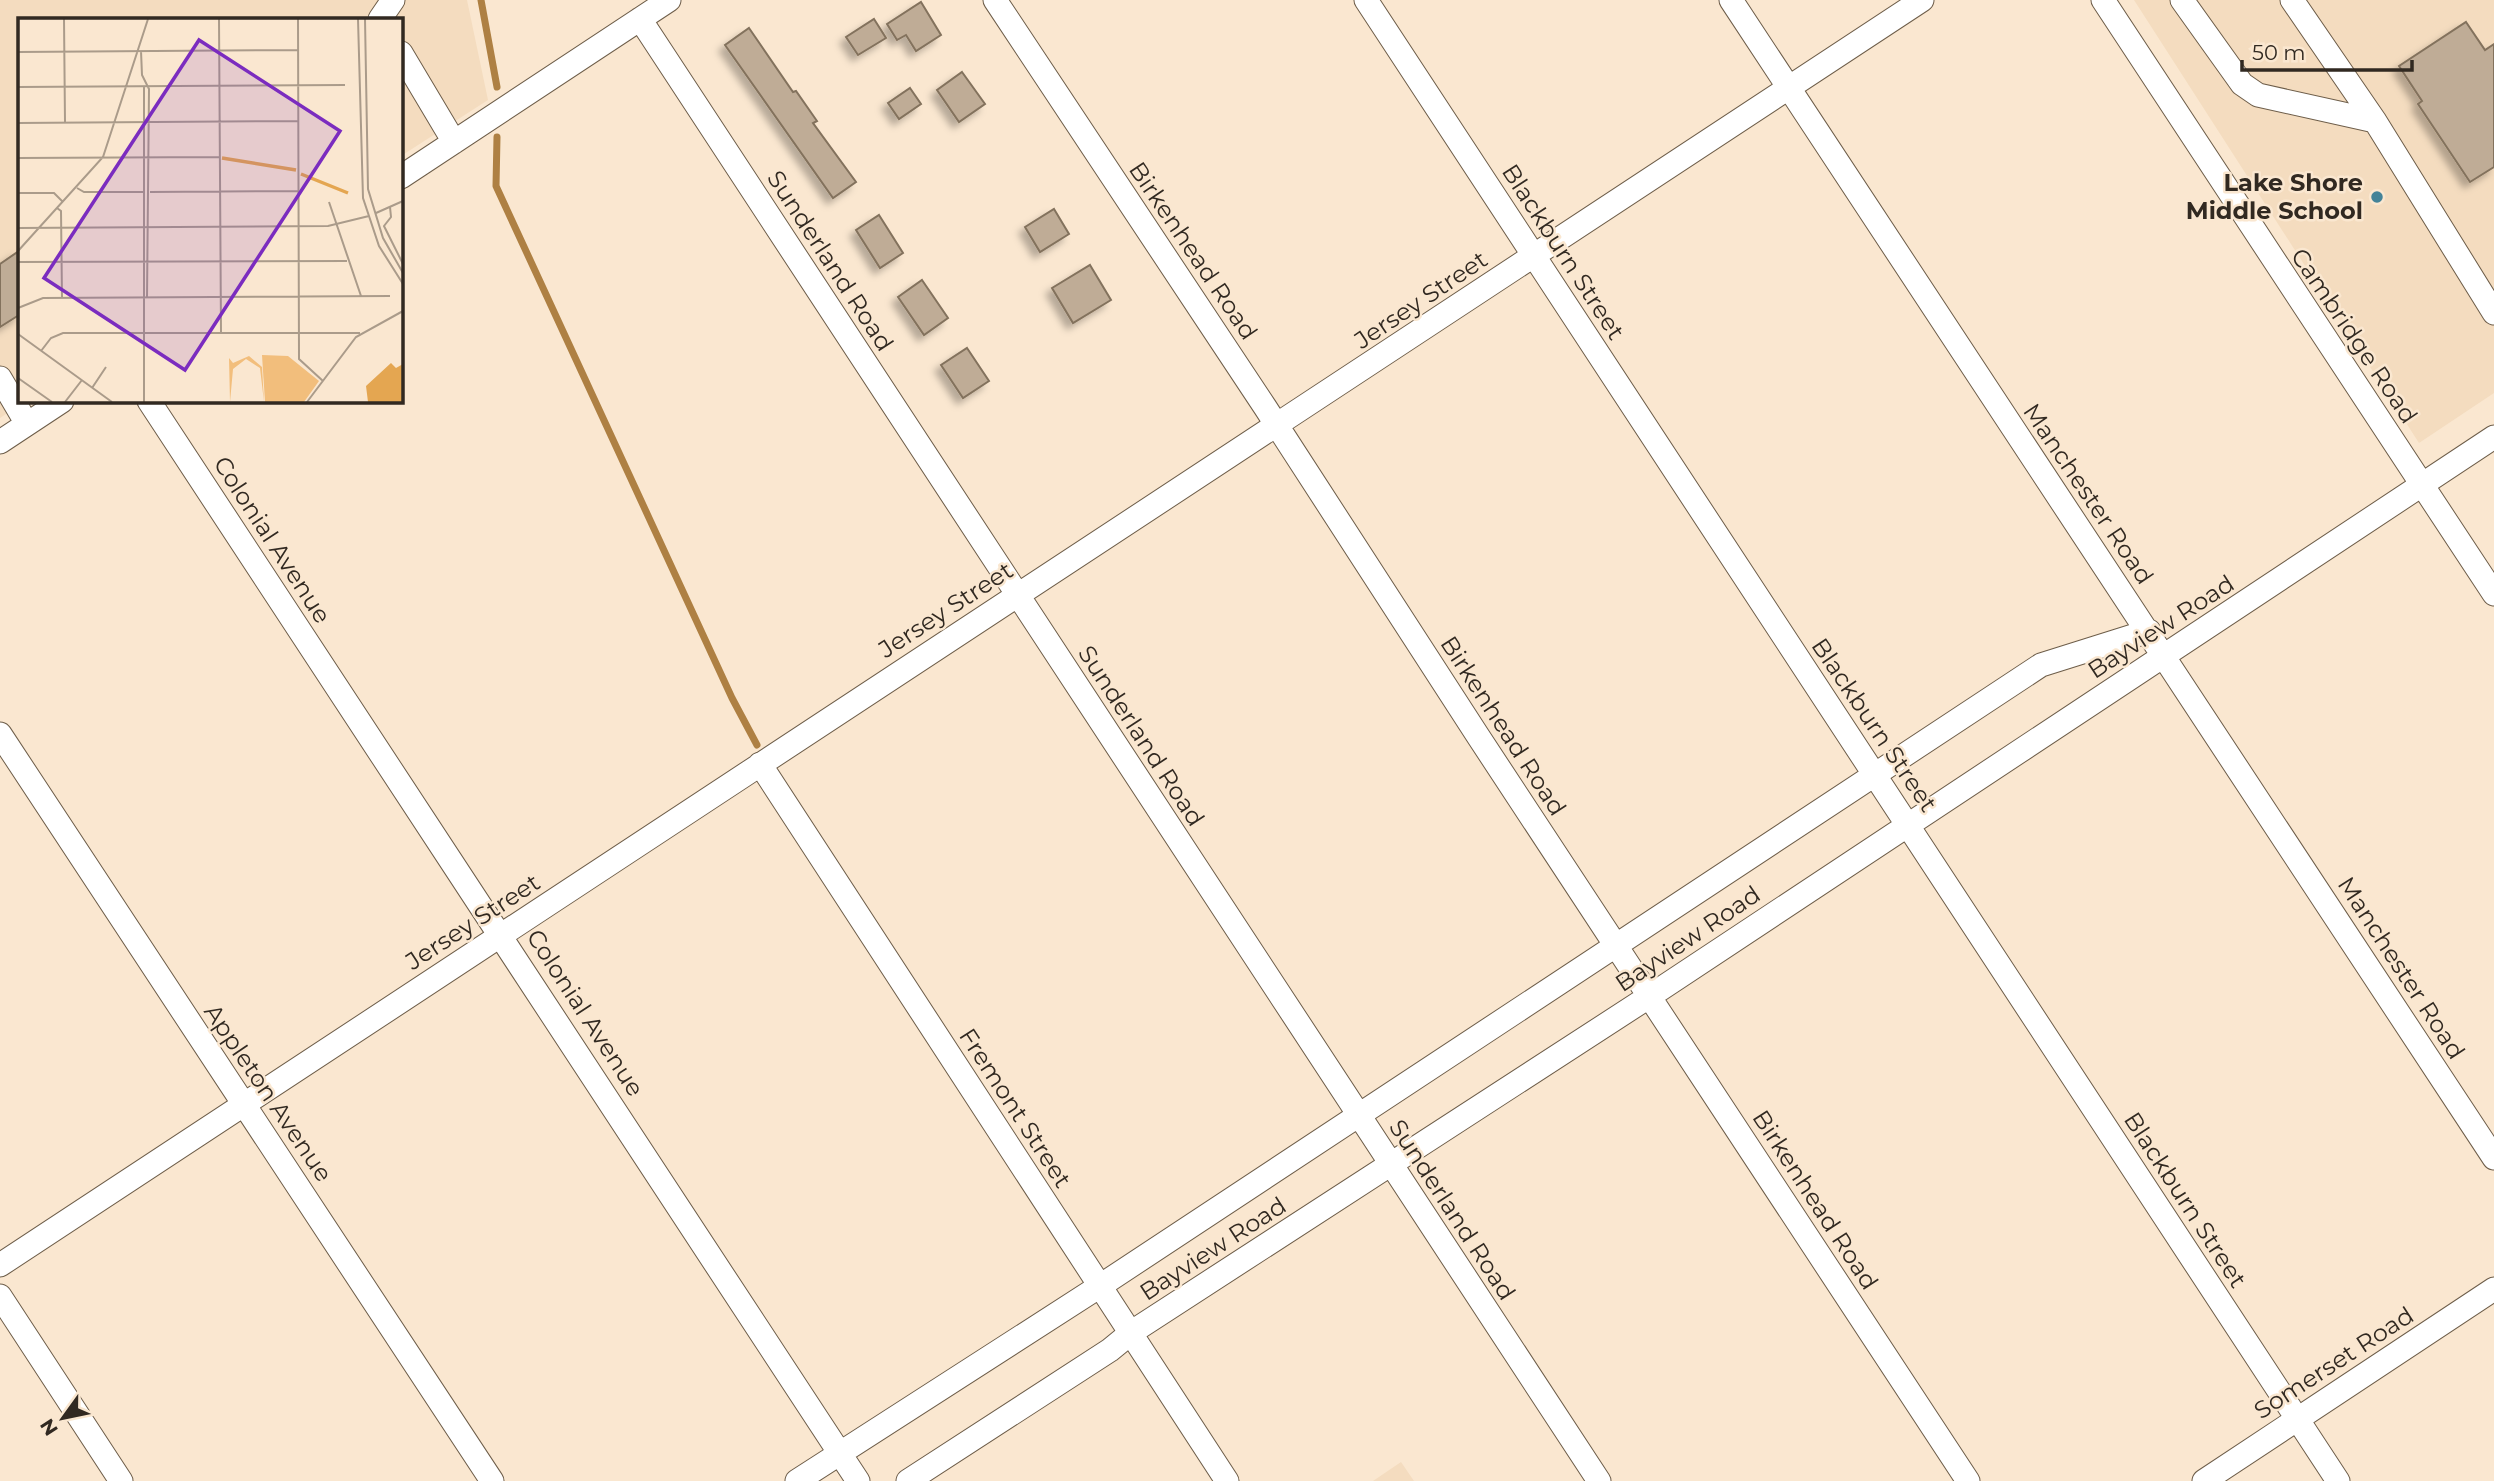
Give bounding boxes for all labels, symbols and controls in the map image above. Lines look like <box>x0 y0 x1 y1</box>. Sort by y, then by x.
inset map <box>18 18 402 402</box>
scale bar <box>2242 28 2412 72</box>
text: 50 m <box>2252 40 2306 65</box>
street label: Birkenhead Road <box>1123 156 1264 345</box>
street label: Blackburn Street <box>1496 159 1631 345</box>
street label: Sunderland Road <box>761 165 900 356</box>
place label: Lake Shore Middle School <box>2186 168 2363 225</box>
marker: Lake Shore Middle School <box>2369 189 2385 205</box>
street label: Cambridge Road <box>2285 243 2424 429</box>
street label: Jersey Street <box>1348 244 1493 355</box>
street label: Manchester Road <box>2017 398 2160 590</box>
street label: Colonial Avenue <box>208 451 337 629</box>
street label: Jersey Street <box>872 555 1018 664</box>
street label: Bayview Road <box>2082 569 2239 685</box>
street label: Birkenhead Road <box>1435 630 1572 821</box>
street label: Blackburn Street <box>1806 632 1943 817</box>
street label: Sunderland Road <box>1072 640 1211 831</box>
street label: Jersey Street <box>399 867 545 976</box>
street label: Manchester Road <box>2332 871 2471 1064</box>
street label: Bayview Road <box>1610 879 1766 998</box>
street label: Colonial Avenue <box>521 924 650 1102</box>
street label: Appleton Avenue <box>198 998 339 1187</box>
street label: Fremont Street <box>953 1023 1078 1193</box>
street label: Birkenhead Road <box>1747 1104 1884 1295</box>
street label: Blackburn Street <box>2118 1107 2253 1293</box>
street label: Sunderland Road <box>1383 1114 1522 1305</box>
street label: Bayview Road <box>1134 1191 1291 1307</box>
street label: Somerset Road <box>2249 1300 2419 1425</box>
north arrow <box>28 1383 98 1453</box>
text: N <box>35 1414 63 1440</box>

